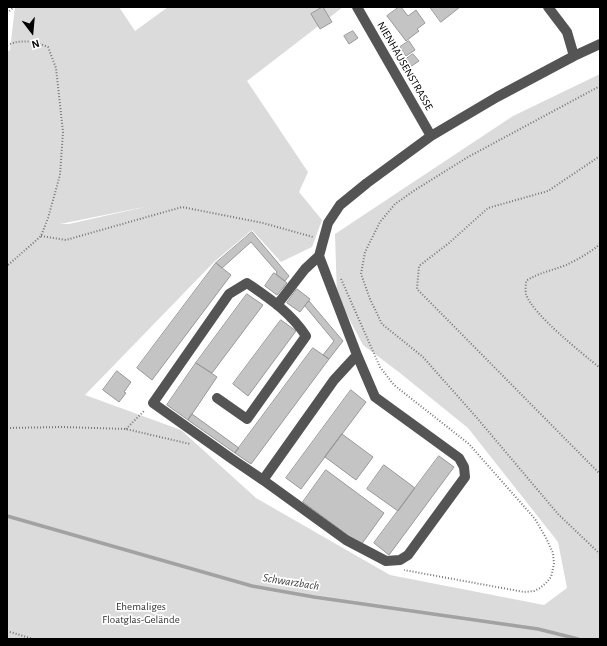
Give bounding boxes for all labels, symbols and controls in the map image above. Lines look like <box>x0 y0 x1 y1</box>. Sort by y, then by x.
north arrow <box>12 12 52 52</box>
street label: NIENHAUSENSTRASSE <box>374 19 436 113</box>
text: N <box>30 38 41 50</box>
water label: Schwarzbach <box>262 570 320 594</box>
park label: Ehemaliges Floatglas-Gelände <box>102 600 180 626</box>

